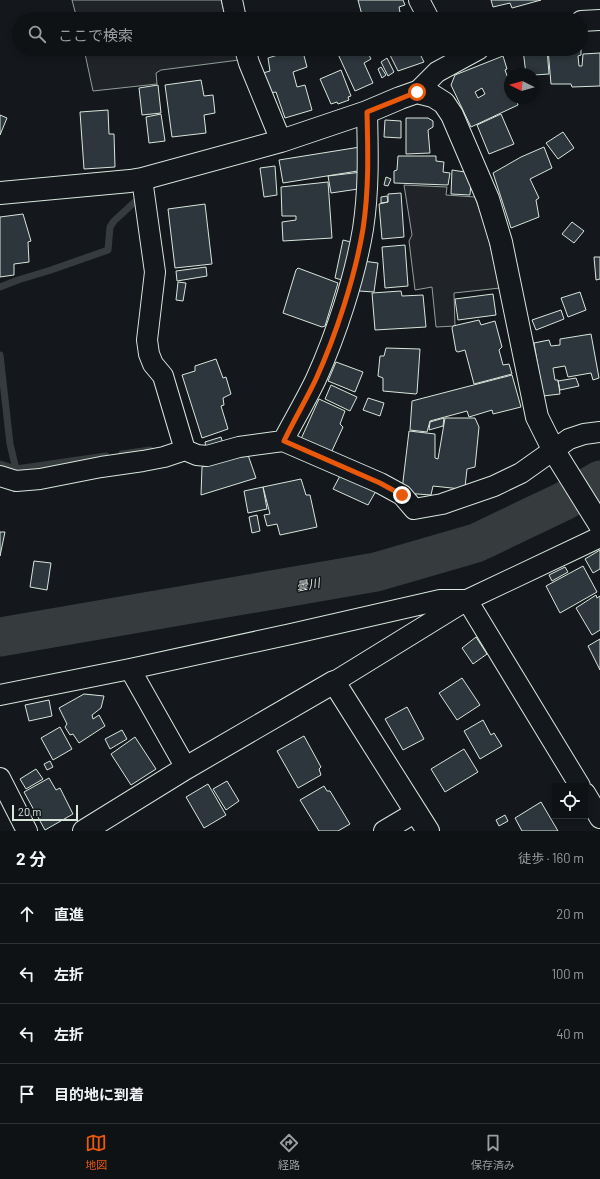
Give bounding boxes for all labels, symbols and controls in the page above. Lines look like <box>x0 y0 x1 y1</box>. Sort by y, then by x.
search box <box>12 12 588 56</box>
icon: search <box>26 23 48 45</box>
text: ここで検索 <box>58 26 133 44</box>
north arrow <box>504 68 540 104</box>
route start <box>408 83 426 101</box>
route end <box>393 486 411 504</box>
water label: 曇川 <box>295 575 323 593</box>
map controls <box>552 783 588 819</box>
button: locate <box>552 783 588 819</box>
scale bar <box>12 803 78 822</box>
text: 20 m <box>18 805 41 818</box>
text: 2 分 <box>16 848 46 868</box>
text: 徒歩 · 160 m <box>518 850 584 866</box>
icon: ahead <box>16 903 38 925</box>
text: 直進 <box>54 905 84 923</box>
text: 20 m <box>556 906 584 922</box>
icon: left <box>16 963 38 985</box>
text: 左折 <box>54 965 84 983</box>
text: 100 m <box>551 966 584 982</box>
icon: left <box>16 1023 38 1045</box>
text: 左折 <box>54 1025 84 1043</box>
text: 40 m <box>556 1026 584 1042</box>
icon: arrive <box>16 1083 38 1105</box>
text: 目的地に到着 <box>54 1085 144 1103</box>
tab: 地図 <box>85 1132 107 1172</box>
tab: 経路 <box>278 1132 300 1172</box>
tab: 保存済み <box>471 1132 515 1172</box>

